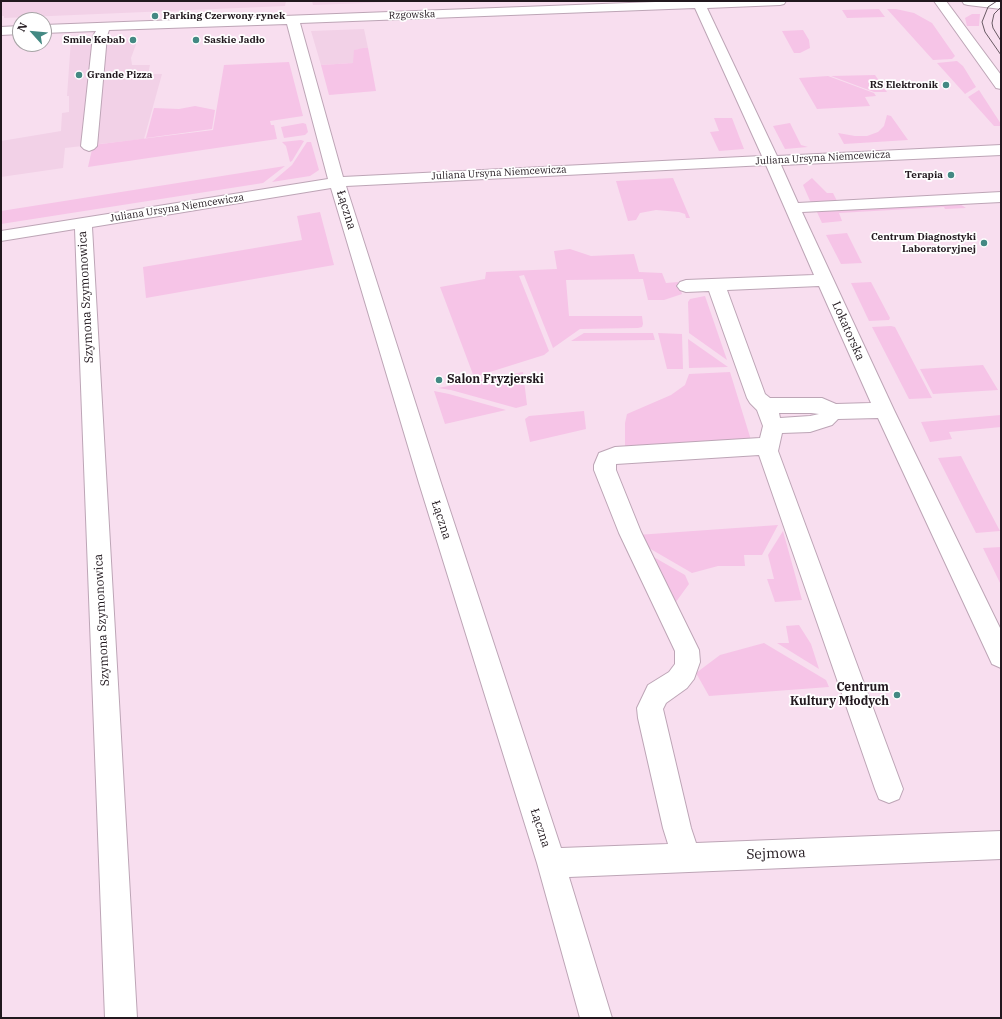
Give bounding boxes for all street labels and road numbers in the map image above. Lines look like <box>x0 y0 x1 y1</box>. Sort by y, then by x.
street label: Rzgowska <box>388 8 436 22</box>
street label: Juliana Ursyna Niemcewicza <box>755 148 891 168</box>
street label: Juliana Ursyna Niemcewicza <box>431 163 567 183</box>
street label: Łączna <box>333 189 359 231</box>
street label: Juliana Ursyna Niemcewicza <box>109 191 245 225</box>
street label: Szymona Szymonowica <box>75 230 97 364</box>
street label: Lokatorska <box>829 299 867 363</box>
street label: Łączna <box>428 499 454 541</box>
street label: Szymona Szymonowica <box>91 553 113 687</box>
street label: Łączna <box>527 807 553 849</box>
street label: Sejmowa <box>746 845 806 863</box>

